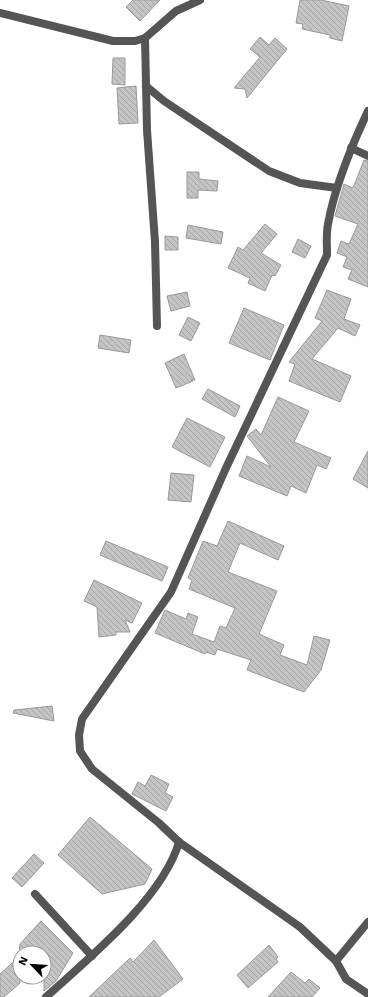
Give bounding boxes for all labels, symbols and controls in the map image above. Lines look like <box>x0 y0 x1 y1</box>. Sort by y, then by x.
north arrow <box>12 945 52 985</box>
text: N <box>16 955 31 967</box>

